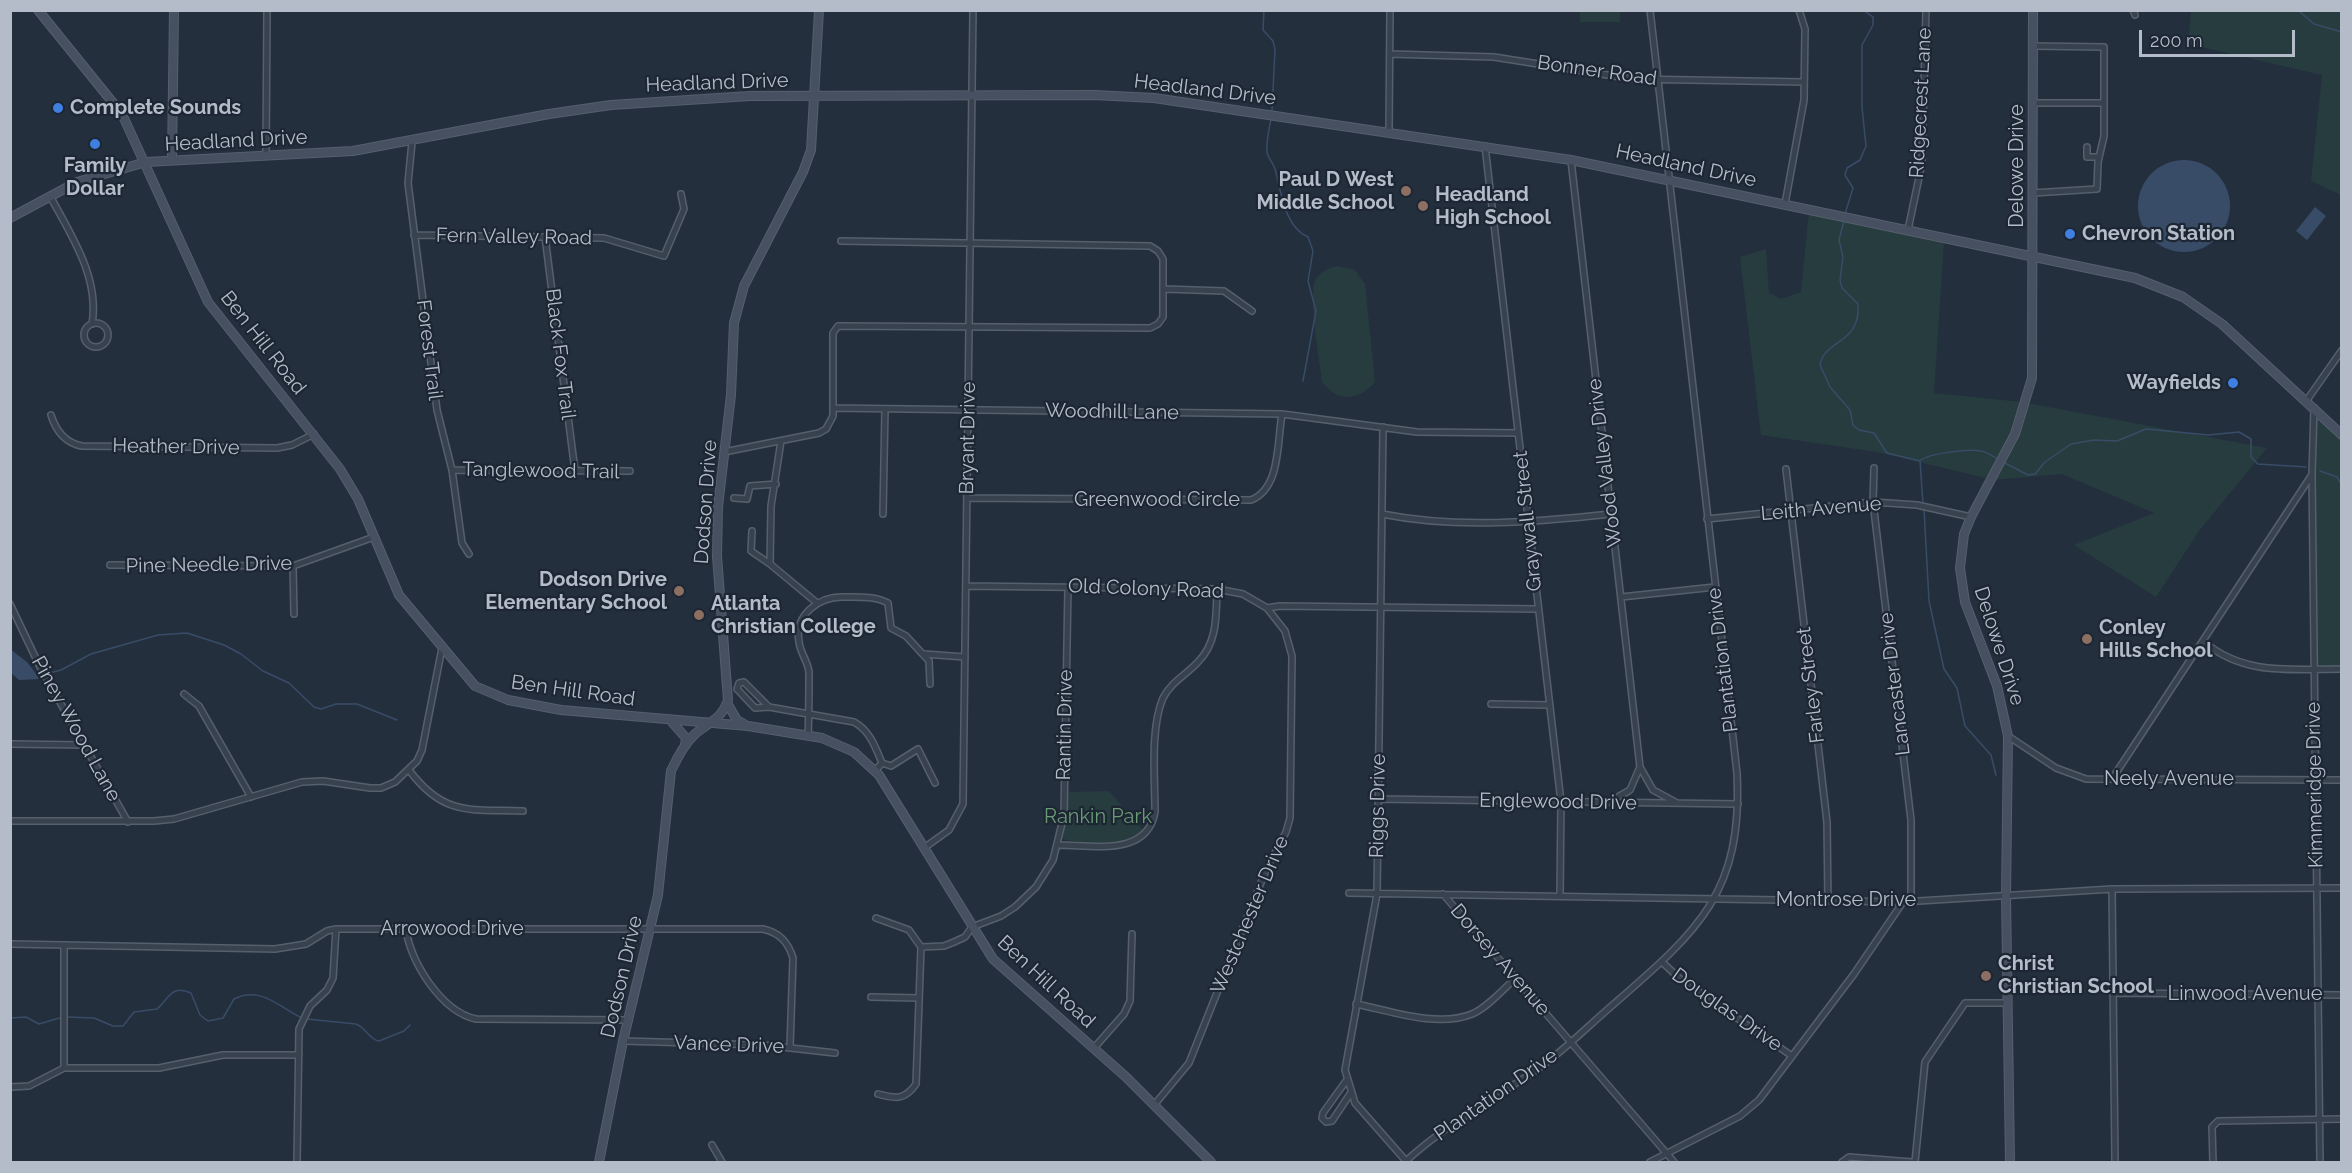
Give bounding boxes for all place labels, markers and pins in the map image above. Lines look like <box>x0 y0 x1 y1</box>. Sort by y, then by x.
place label: Complete Sounds <box>70 96 241 120</box>
marker: Complete Sounds <box>51 101 65 115</box>
marker: Family Dollar <box>88 137 102 151</box>
place label: Family Dollar <box>64 154 126 201</box>
place label: Paul D West Middle School <box>1256 168 1394 215</box>
place label: Headland High School <box>1435 183 1551 230</box>
marker: Paul D West Middle School <box>1399 184 1413 198</box>
marker: Headland High School <box>1416 199 1430 213</box>
place label: Chevron Station <box>2082 222 2235 246</box>
marker: Chevron Station <box>2063 227 2077 241</box>
place label: Wayfields <box>2127 371 2221 395</box>
marker: Wayfields <box>2226 376 2240 390</box>
place label: Dodson Drive Elementary School <box>485 568 667 615</box>
marker: Dodson Drive Elementary School <box>672 584 686 598</box>
place label: Atlanta Christian College <box>711 592 876 639</box>
marker: Atlanta Christian College <box>692 608 706 622</box>
place label: Conley Hills School <box>2099 616 2213 663</box>
marker: Conley Hills School <box>2080 632 2094 646</box>
place label: Christ Christian School <box>1998 952 2154 999</box>
marker: Christ Christian School <box>1979 969 1993 983</box>

